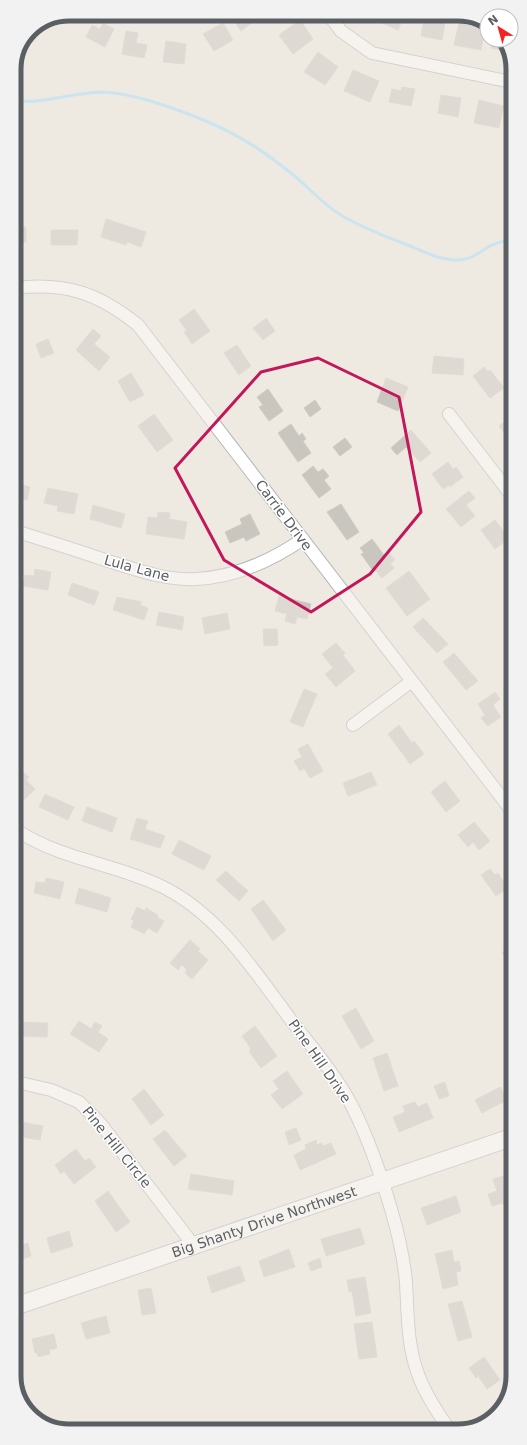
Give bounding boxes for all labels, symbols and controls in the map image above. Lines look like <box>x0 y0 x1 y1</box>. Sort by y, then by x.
north arrow <box>479 8 519 48</box>
text: N <box>486 12 501 28</box>
street label: Carrie Drive <box>252 477 316 553</box>
street label: Lula Lane <box>102 552 172 584</box>
street label: Pine Hill Drive <box>285 1016 355 1106</box>
street label: Pine Hill Circle <box>79 1103 155 1191</box>
street label: Big Shanty Drive Northwest <box>170 1183 359 1260</box>

